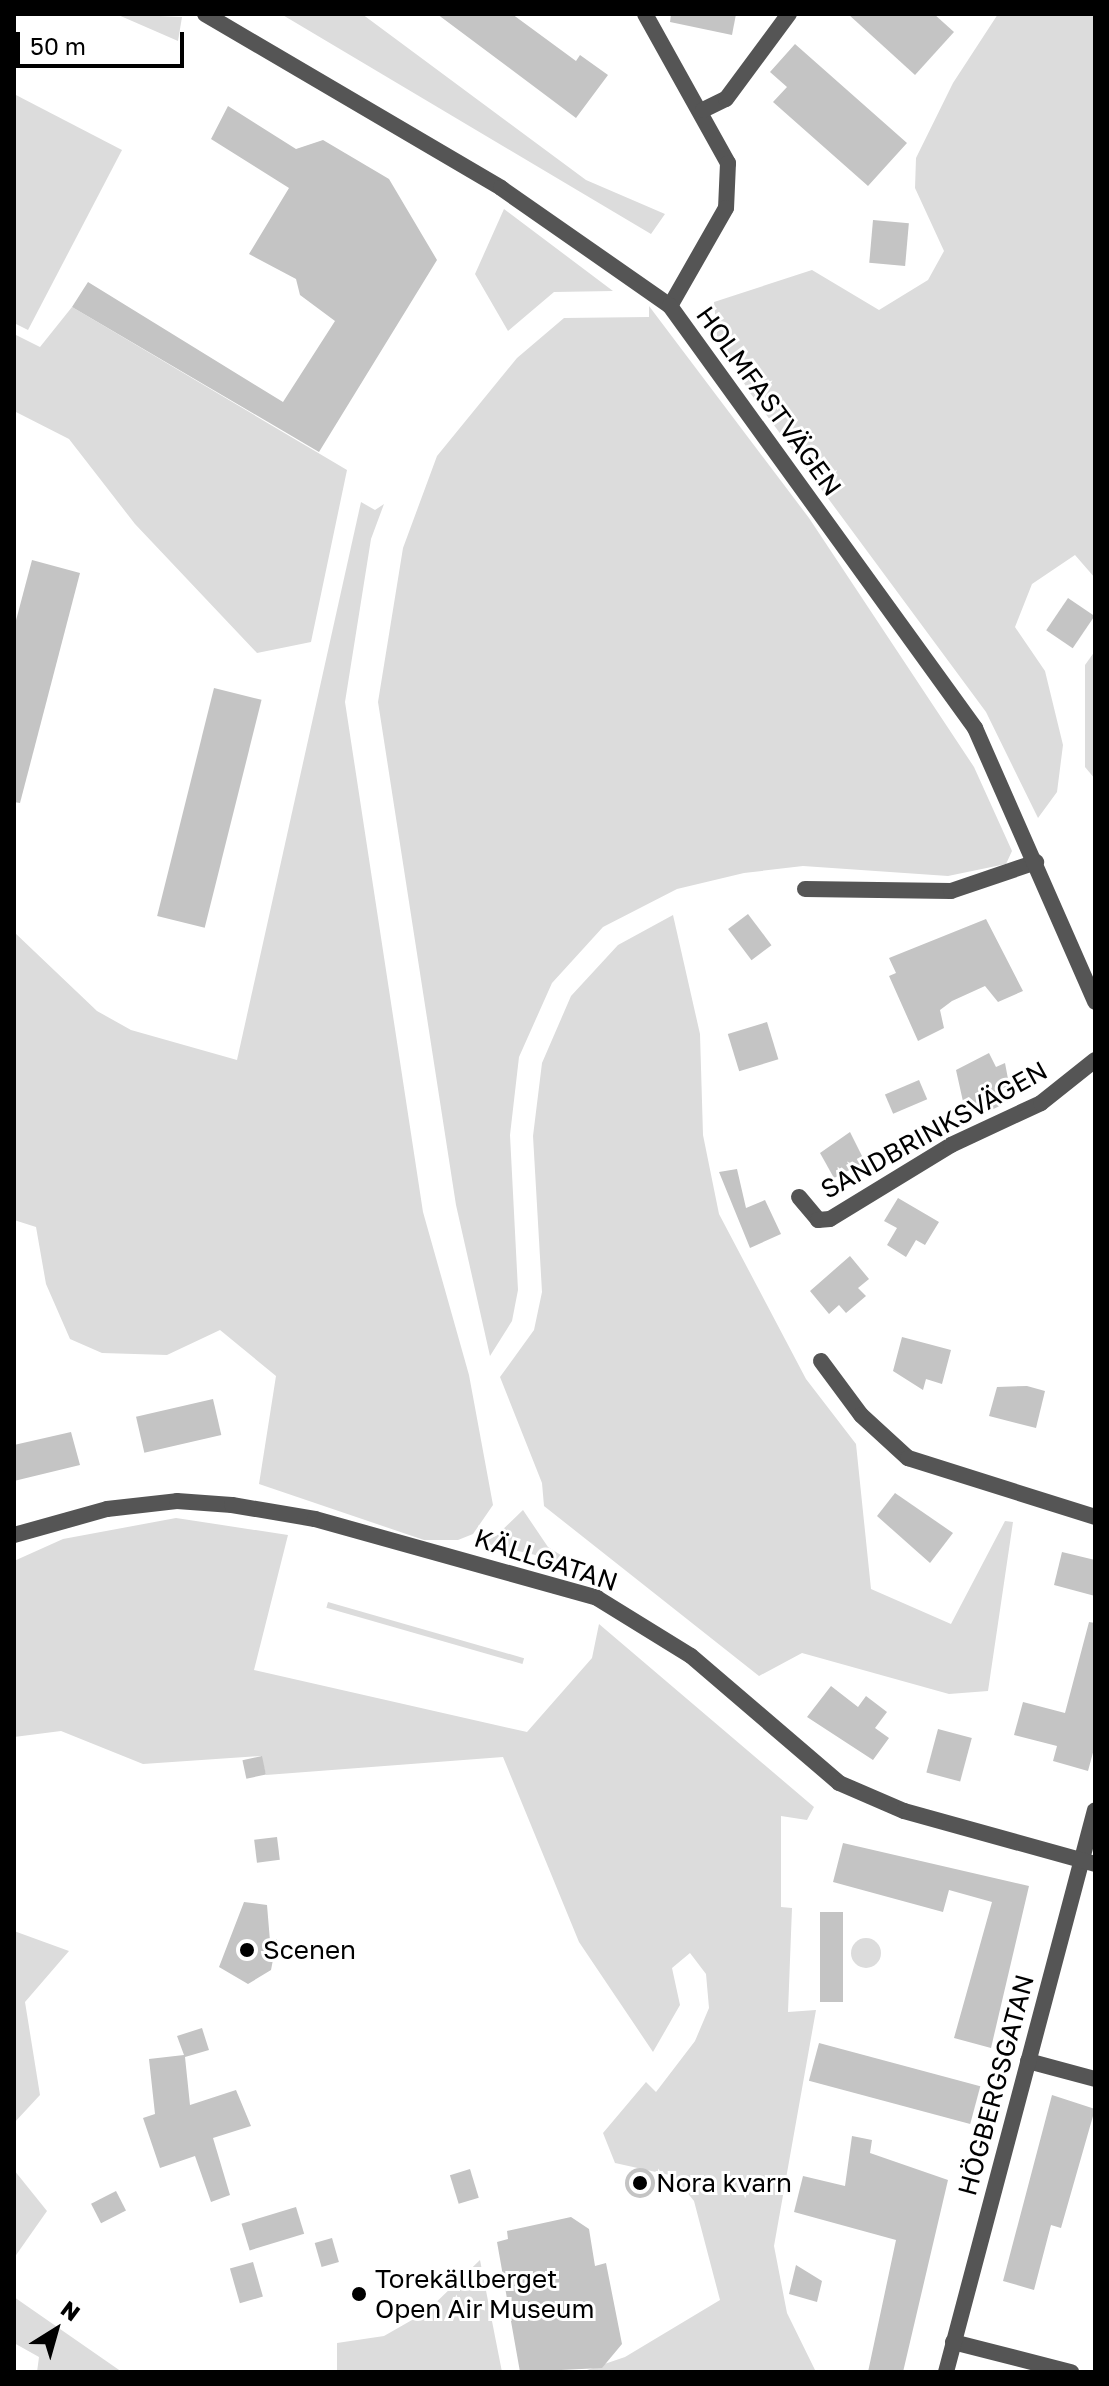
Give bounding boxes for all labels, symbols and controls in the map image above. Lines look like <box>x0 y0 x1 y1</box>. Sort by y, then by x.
scale bar <box>20 16 188 66</box>
text: 50 m <box>30 31 86 60</box>
street label: HOLMFASTVÄGEN <box>690 300 848 502</box>
street label: SANDBRINKSVÄGEN <box>815 1055 1053 1205</box>
street label: KÄLLGATAN <box>470 1522 622 1598</box>
place label: Scenen <box>263 1934 356 1966</box>
marker: Scenen <box>238 1941 256 1959</box>
street label: HÖGBERGSGATAN <box>951 1971 1041 2199</box>
place label: Nora kvarn <box>656 2167 792 2199</box>
marker: Nora kvarn <box>631 2174 649 2192</box>
place label: Torekällberget Open Air Museum <box>375 2263 595 2324</box>
marker: Torekällberget Open Air Museum <box>350 2285 368 2303</box>
north arrow <box>16 2290 96 2370</box>
text: N <box>56 2295 86 2326</box>

